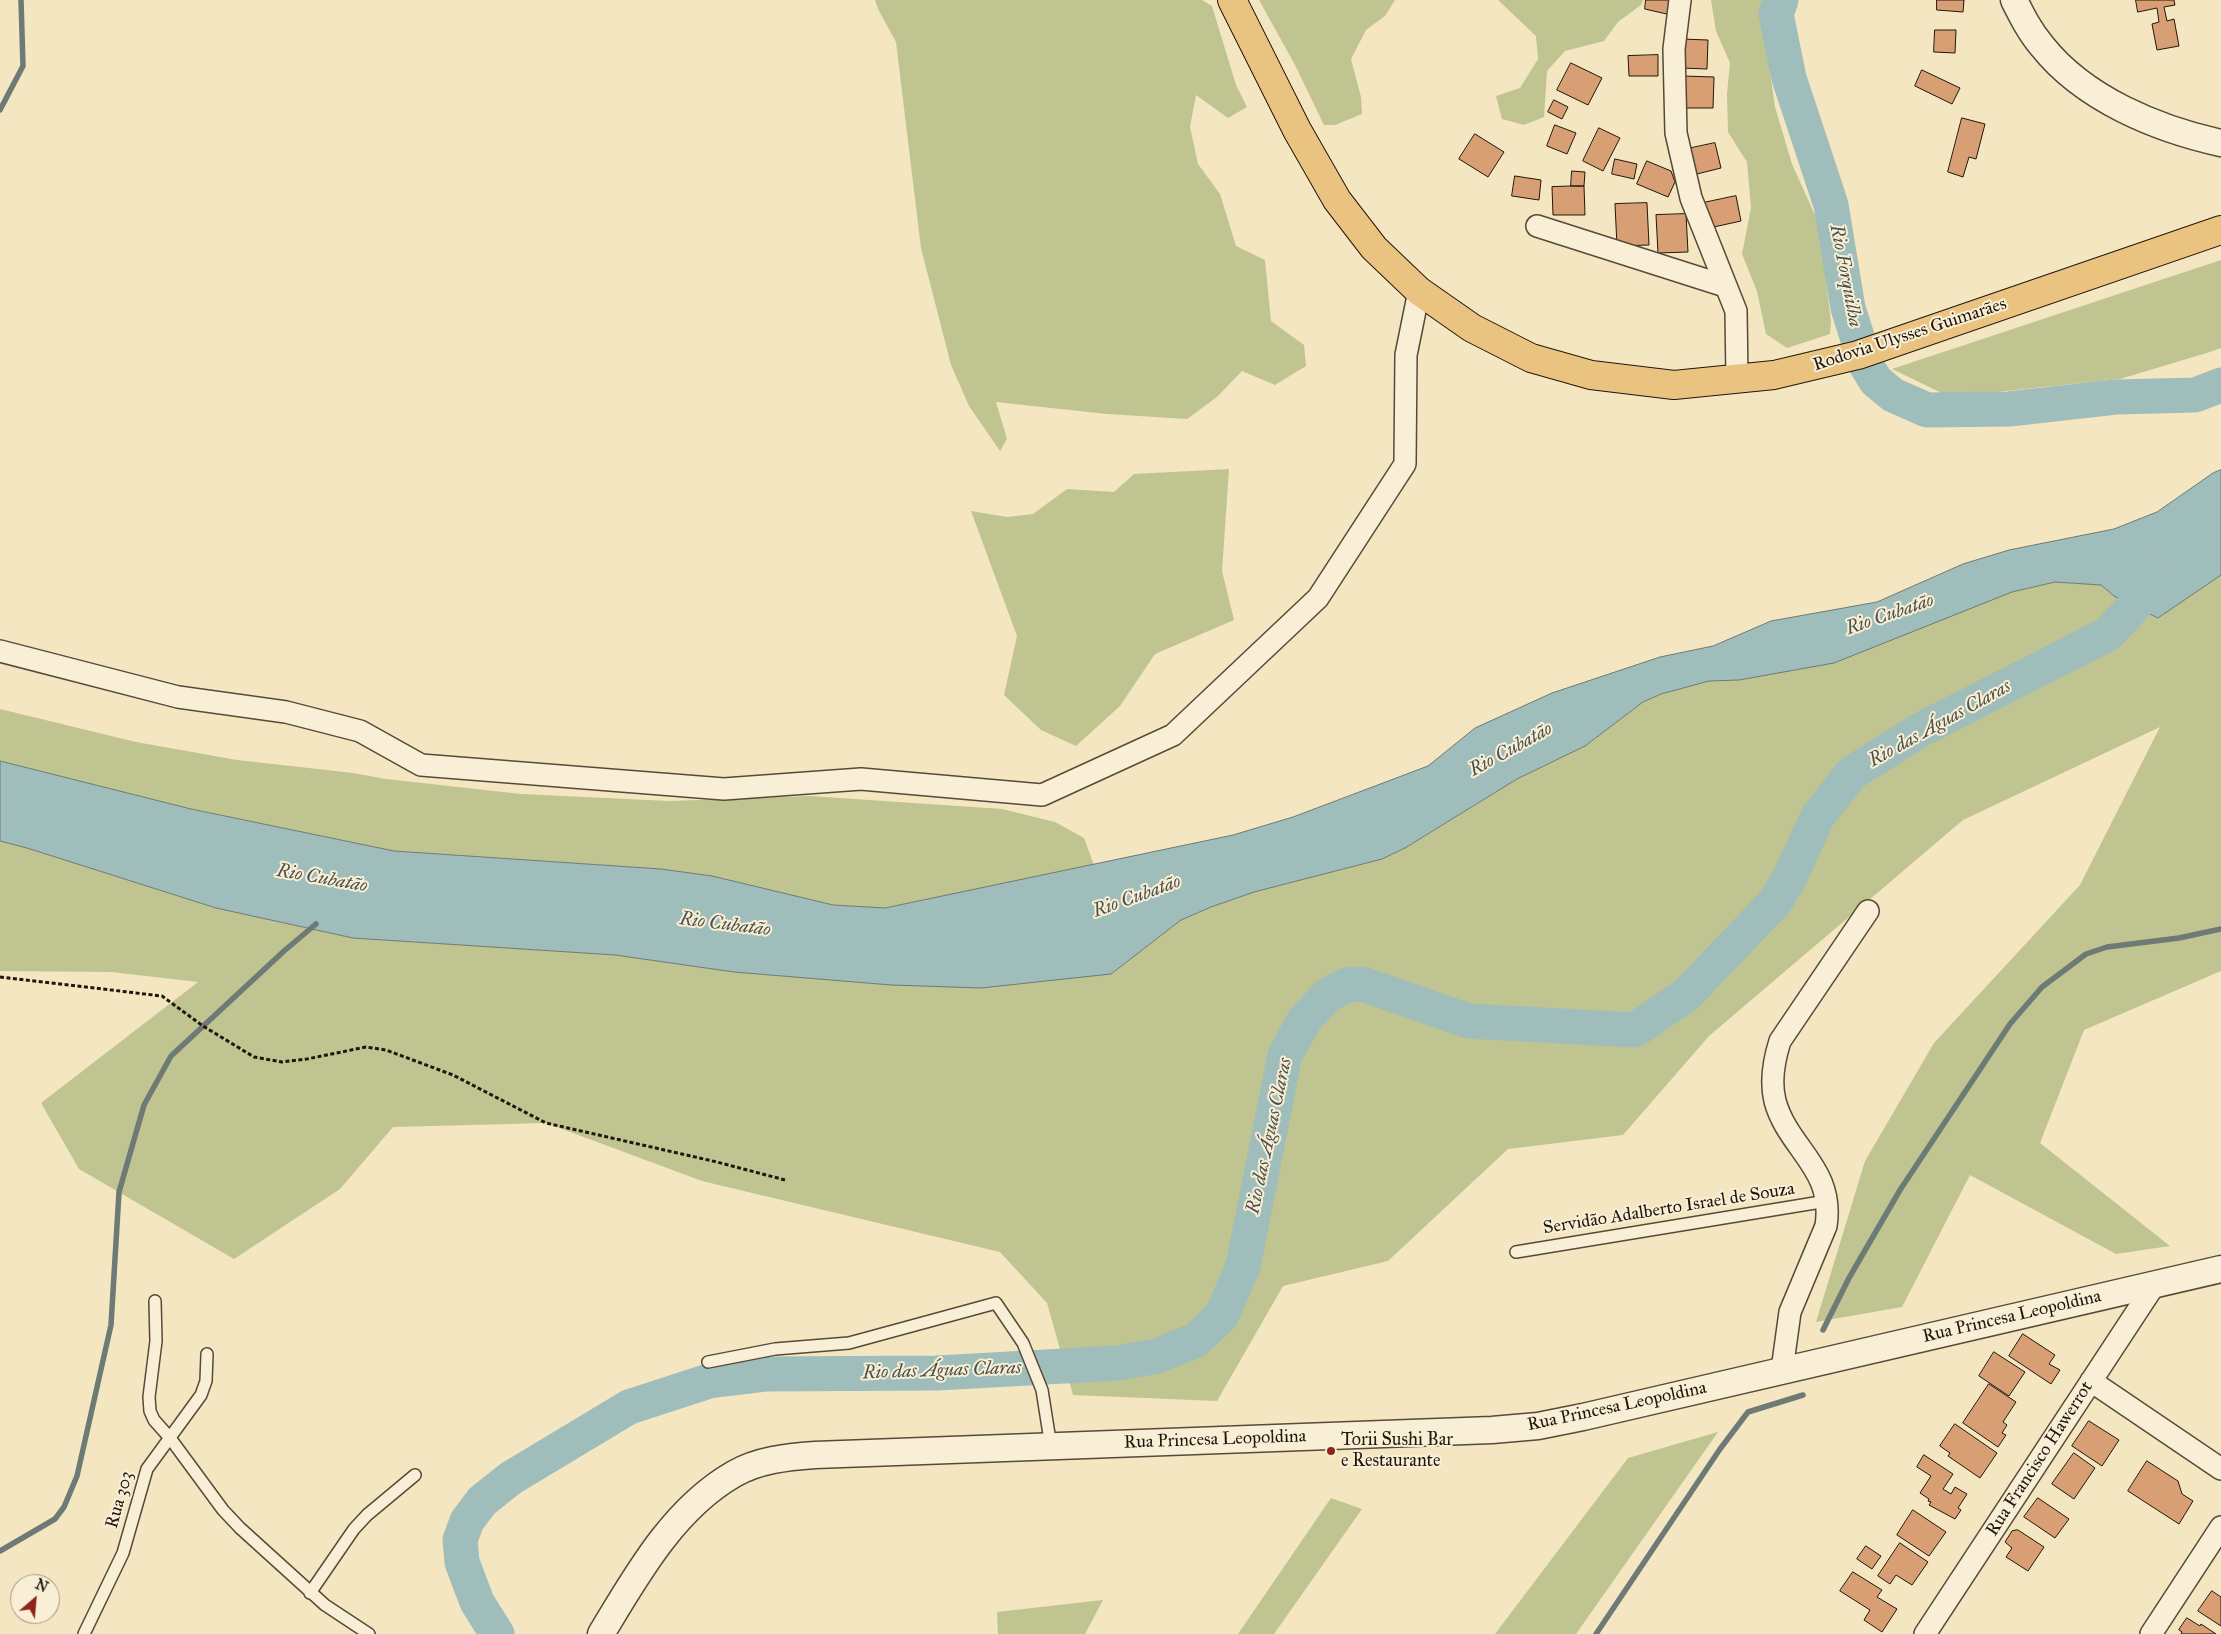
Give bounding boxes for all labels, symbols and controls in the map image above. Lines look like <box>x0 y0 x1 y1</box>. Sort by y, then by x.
water label: Rio Forquilha <box>1824 223 1866 329</box>
street label: Rodovia Ulysses Guimarães <box>1811 294 2009 376</box>
water label: Rio Cubatão <box>1843 589 1937 641</box>
water label: Rio das Águas Claras <box>1865 676 2015 772</box>
water label: Rio Cubatão <box>1465 718 1557 782</box>
water label: Rio Cubatão <box>275 860 369 898</box>
water label: Rio Cubatão <box>1090 871 1184 923</box>
water label: Rio Cubatão <box>678 908 772 942</box>
water label: Rio das Águas Claras <box>1242 1056 1298 1216</box>
street label: Servidão Adalberto Israel de Souza <box>1542 1178 1796 1240</box>
street label: Rua Princesa Leopoldina <box>1921 1286 2103 1348</box>
water label: Rio das Águas Claras <box>862 1357 1022 1385</box>
street label: Rua Princesa Leopoldina <box>1525 1377 1709 1437</box>
street label: Rua Francisco Hawerrot <box>1982 1378 2098 1540</box>
street label: Rua Princesa Leopoldina <box>1123 1426 1307 1454</box>
place label: Torii Sushi Bar e Restaurante <box>1341 1430 1453 1472</box>
marker: Torii Sushi Bar e Restaurante <box>1325 1445 1337 1457</box>
street label: Rua 303 <box>102 1469 138 1531</box>
north arrow <box>10 1574 60 1624</box>
text: N <box>32 1576 51 1596</box>

